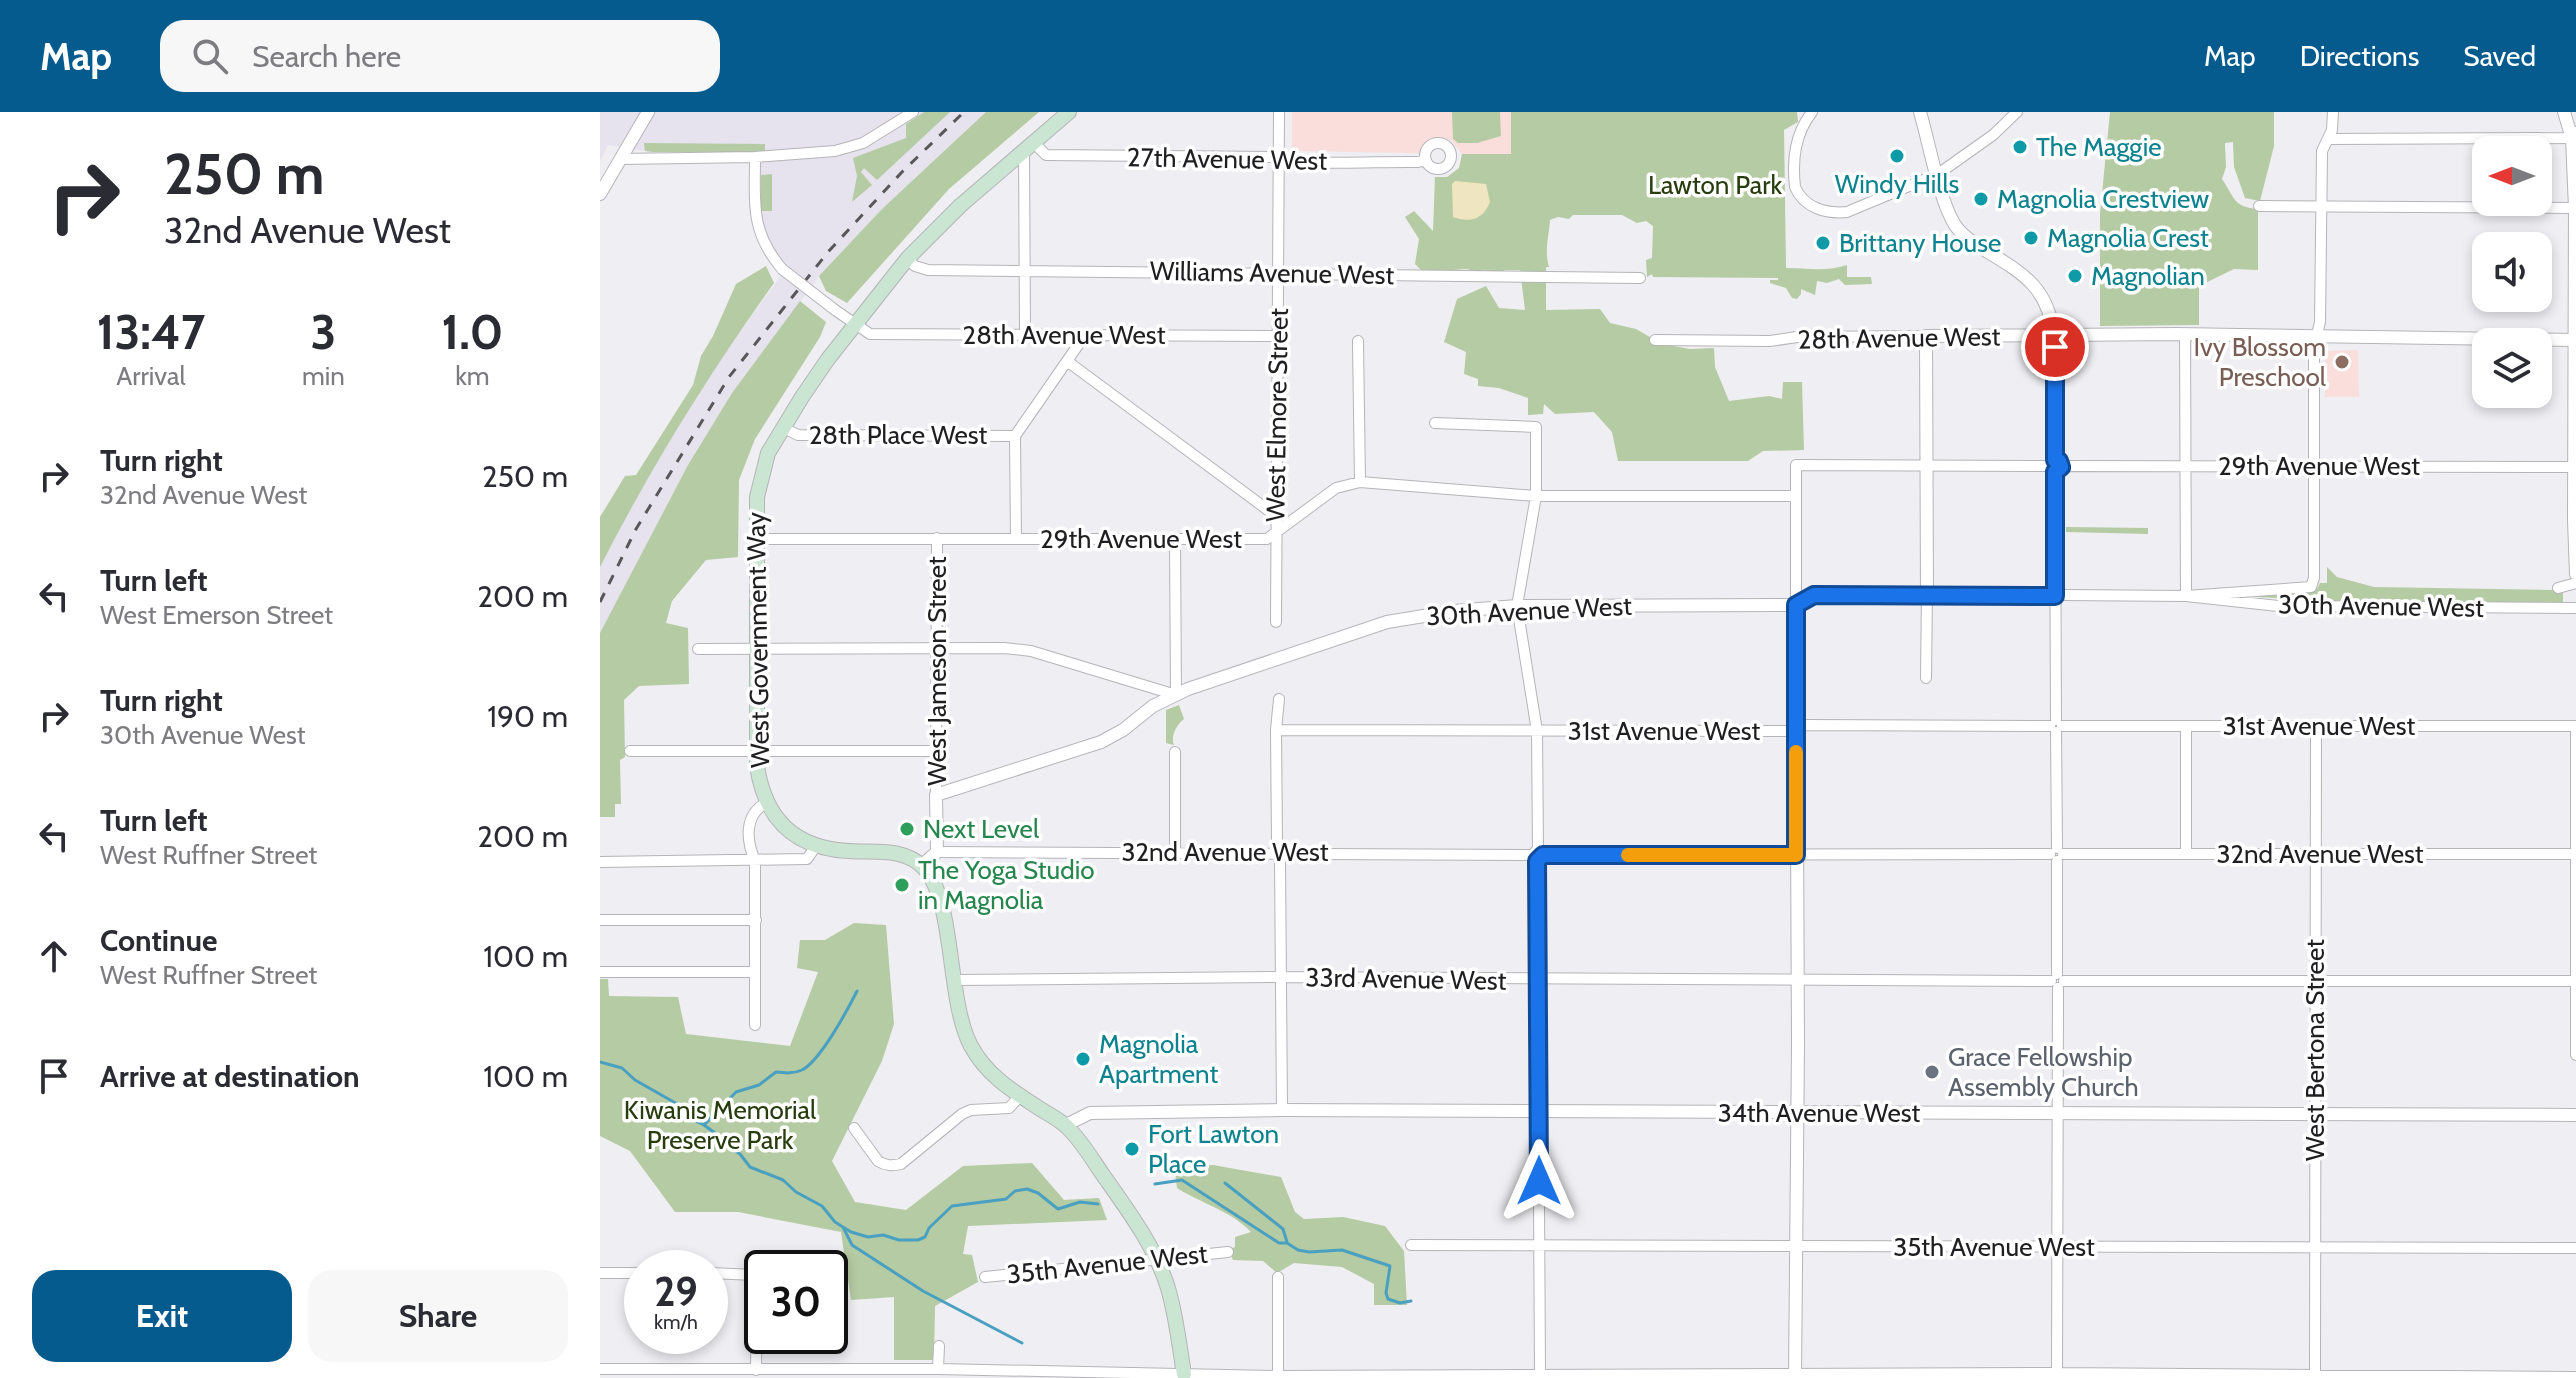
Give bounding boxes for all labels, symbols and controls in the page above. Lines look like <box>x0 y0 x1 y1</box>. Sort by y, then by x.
search box <box>160 20 720 92</box>
text: Map <box>40 33 112 80</box>
icon: search <box>188 34 232 78</box>
text: Search here <box>252 38 401 75</box>
text: Map <box>2204 39 2256 73</box>
text: Directions <box>2300 39 2419 73</box>
text: Saved <box>2463 39 2536 73</box>
place label: The Maggie <box>2036 131 2162 163</box>
north arrow <box>2472 136 2552 216</box>
map controls <box>2472 136 2552 408</box>
marker: The Maggie <box>2011 138 2029 156</box>
text: 250 m <box>164 140 325 208</box>
street label: 27th Avenue West <box>1127 141 1328 177</box>
icon: right <box>32 144 136 248</box>
marker: Windy Hills <box>1888 147 1906 165</box>
place label: Windy Hills <box>1835 168 1960 200</box>
park label: Lawton Park <box>1648 169 1782 201</box>
place label: Magnolia Crestview <box>1997 183 2209 215</box>
marker: Magnolia Crestview <box>1972 190 1990 208</box>
text: 32nd Avenue West <box>164 208 451 252</box>
place label: Magnolia Crest <box>2047 222 2209 254</box>
place label: Brittany House <box>1839 227 2001 259</box>
marker: Magnolia Crest <box>2022 229 2040 247</box>
button: sound <box>2472 232 2552 312</box>
marker: Brittany House <box>1814 234 1832 252</box>
street label: Williams Avenue West <box>1150 255 1395 291</box>
place label: Magnolian <box>2091 260 2205 292</box>
marker: Magnolian <box>2066 267 2084 285</box>
text: 13:47 <box>97 303 205 361</box>
text: 3 <box>310 303 336 361</box>
text: 1.0 <box>441 303 503 361</box>
street label: West Elmore Street <box>1259 308 1295 522</box>
pin <box>2021 313 2089 381</box>
street label: 28th Avenue West <box>963 319 1166 351</box>
street label: 28th Avenue West <box>1797 320 2001 356</box>
icon: arrive <box>2033 325 2077 369</box>
button: layers <box>2472 328 2552 408</box>
place label: Ivy Blossom Preschool <box>2194 331 2326 393</box>
marker: Ivy Blossom Preschool <box>2333 353 2351 371</box>
text: Arrival <box>116 360 186 392</box>
text: min <box>302 360 345 392</box>
text: km <box>455 360 490 392</box>
street label: 28th Place West <box>809 419 988 451</box>
text: Turn right <box>100 442 223 479</box>
street label: 29th Avenue West <box>2218 450 2420 482</box>
icon: right <box>32 454 76 498</box>
text: 250 m <box>482 458 568 495</box>
text: 32nd Avenue West <box>100 479 307 511</box>
street label: West Government Way <box>740 512 776 768</box>
street label: 29th Avenue West <box>1040 523 1242 555</box>
street label: West Jameson Street <box>921 556 953 786</box>
text: Turn left <box>100 562 208 599</box>
icon: left <box>32 574 76 618</box>
text: 200 m <box>477 578 568 615</box>
street label: 30th Avenue West <box>2278 588 2484 624</box>
street label: 30th Avenue West <box>1425 590 1633 632</box>
text: West Emerson Street <box>100 599 333 631</box>
text: Turn right <box>100 682 223 719</box>
icon: right <box>32 694 76 738</box>
text: 190 m <box>487 698 568 735</box>
street label: 31st Avenue West <box>2223 710 2416 742</box>
street label: 31st Avenue West <box>1568 715 1761 747</box>
text: 30th Avenue West <box>100 719 306 751</box>
text: Turn left <box>100 802 208 839</box>
place label: Next Level <box>923 813 1039 845</box>
icon: left <box>32 814 76 858</box>
text: 200 m <box>477 818 568 855</box>
marker: Next Level <box>898 820 916 838</box>
street label: 32nd Avenue West <box>1121 836 1329 868</box>
street label: 32nd Avenue West <box>2216 838 2424 870</box>
text: West Ruffner Street <box>100 839 317 871</box>
place label: The Yoga Studio in Magnolia <box>918 854 1095 916</box>
marker: The Yoga Studio in Magnolia <box>893 876 911 894</box>
text: Continue <box>100 922 217 959</box>
icon: ahead <box>32 934 76 978</box>
text: 100 m <box>483 938 568 975</box>
street label: West Bertona Street <box>2299 939 2331 1161</box>
text: West Ruffner Street <box>100 959 317 991</box>
street label: 33rd Avenue West <box>1305 961 1507 997</box>
place label: Magnolia Apartment <box>1099 1028 1218 1090</box>
place label: Grace Fellowship Assembly Church <box>1948 1041 2139 1103</box>
marker: Magnolia Apartment <box>1074 1050 1092 1068</box>
icon: arrive <box>32 1054 76 1098</box>
text: Arrive at destination <box>100 1058 360 1095</box>
text: 100 m <box>483 1058 568 1095</box>
marker: Grace Fellowship Assembly Church <box>1923 1063 1941 1081</box>
park label: Kiwanis Memorial Preserve Park <box>624 1094 816 1156</box>
street label: 34th Avenue West <box>1718 1097 1920 1129</box>
place label: Fort Lawton Place <box>1148 1118 1279 1180</box>
position arrow <box>1497 1139 1581 1223</box>
marker: Fort Lawton Place <box>1123 1140 1141 1158</box>
street label: 35th Avenue West <box>1893 1231 2095 1263</box>
street label: 35th Avenue West <box>1005 1238 1209 1290</box>
speed limit sign: 30 <box>744 1250 848 1354</box>
text: 29 <box>654 1267 698 1316</box>
button: Exit <box>32 1270 292 1362</box>
button: Share <box>308 1270 568 1362</box>
text: km/h <box>654 1310 698 1334</box>

